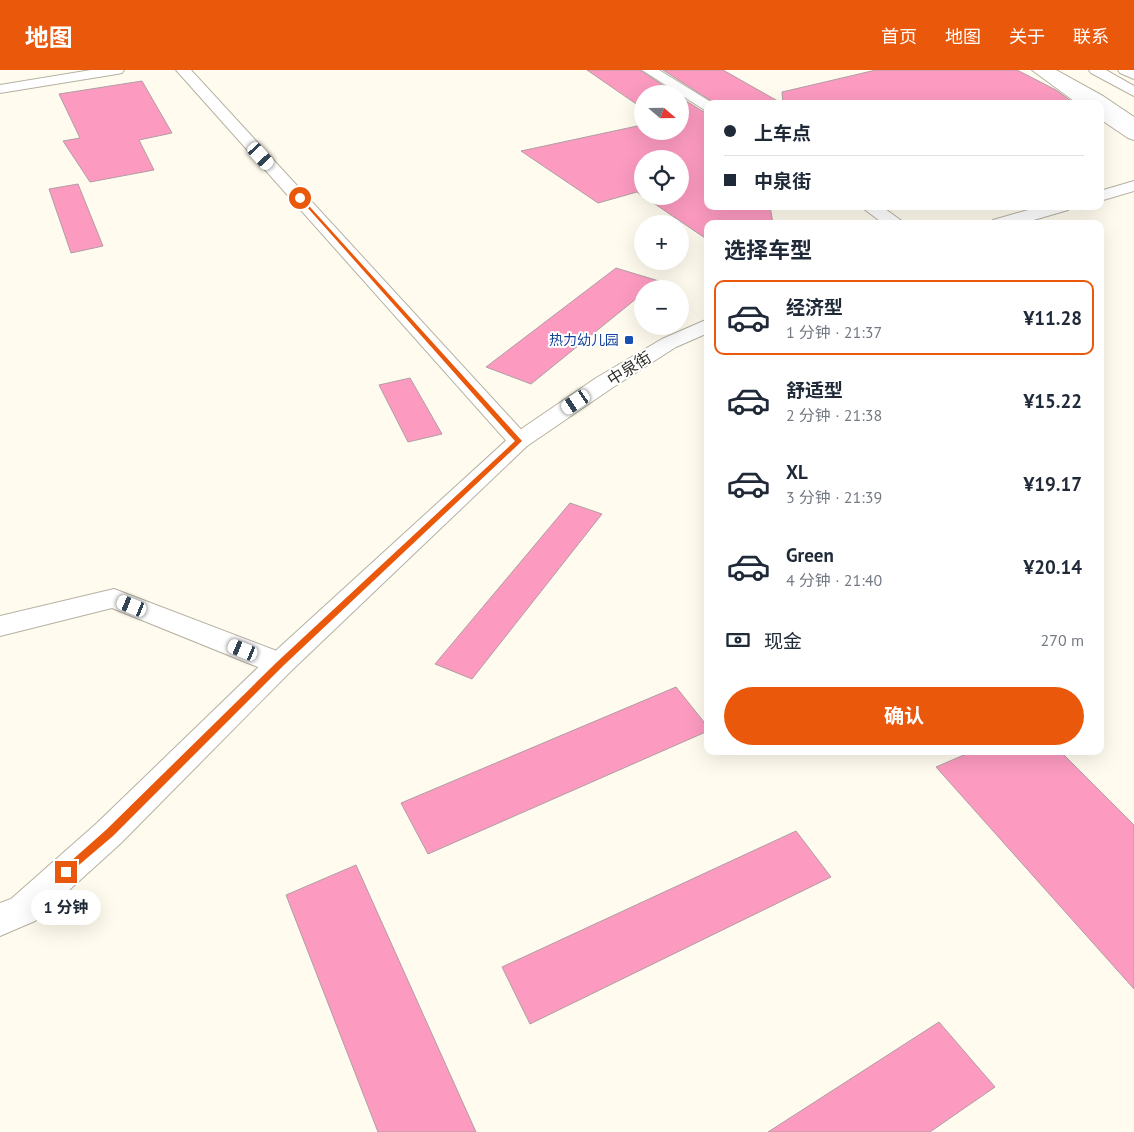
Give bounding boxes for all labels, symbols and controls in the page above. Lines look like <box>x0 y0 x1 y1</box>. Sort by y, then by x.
text: 地图 <box>25 22 73 53</box>
text: 首页 <box>881 25 917 48</box>
text: 地图 <box>945 25 981 48</box>
text: 关于 <box>1009 25 1045 48</box>
text: 联系 <box>1073 25 1109 48</box>
north arrow <box>634 85 689 140</box>
map controls <box>634 85 689 335</box>
text: 上车点 <box>754 121 811 145</box>
car <box>245 140 276 172</box>
button: locate <box>634 150 689 205</box>
text: 中泉街 <box>754 169 811 193</box>
route start <box>289 187 311 209</box>
button: + <box>634 215 689 270</box>
text: 选择车型 <box>724 236 812 264</box>
button: − <box>634 280 689 335</box>
icon: car <box>726 295 771 340</box>
text: 经济型 <box>786 295 843 319</box>
text: ¥11.28 <box>1023 306 1082 330</box>
text: 1 分钟 · 21:37 <box>786 322 882 342</box>
place label: 热力幼儿园 <box>549 331 619 349</box>
marker: 热力幼儿园 <box>623 334 635 346</box>
street label: 中泉街 <box>603 347 655 389</box>
icon: car <box>726 378 771 423</box>
text: 舒适型 <box>786 378 843 402</box>
car <box>559 387 592 417</box>
text: ¥15.22 <box>1023 389 1082 413</box>
text: 2 分钟 · 21:38 <box>786 405 882 425</box>
text: XL <box>786 460 808 484</box>
icon: car <box>726 461 771 506</box>
text: ¥19.17 <box>1023 472 1082 496</box>
text: 3 分钟 · 21:39 <box>786 487 882 507</box>
text: Green <box>786 543 834 567</box>
icon: car <box>726 544 771 589</box>
text: ¥20.14 <box>1023 555 1082 579</box>
text: 4 分钟 · 21:40 <box>786 570 882 590</box>
car <box>115 593 148 619</box>
icon: cash <box>724 626 752 654</box>
text: 现金 <box>764 629 802 653</box>
text: 270 m <box>1041 630 1084 650</box>
car <box>226 637 259 663</box>
button: 确认 <box>724 687 1084 745</box>
route end <box>55 861 77 883</box>
callout: 1 分钟 <box>31 890 101 924</box>
text: 1 分钟 <box>43 897 89 917</box>

